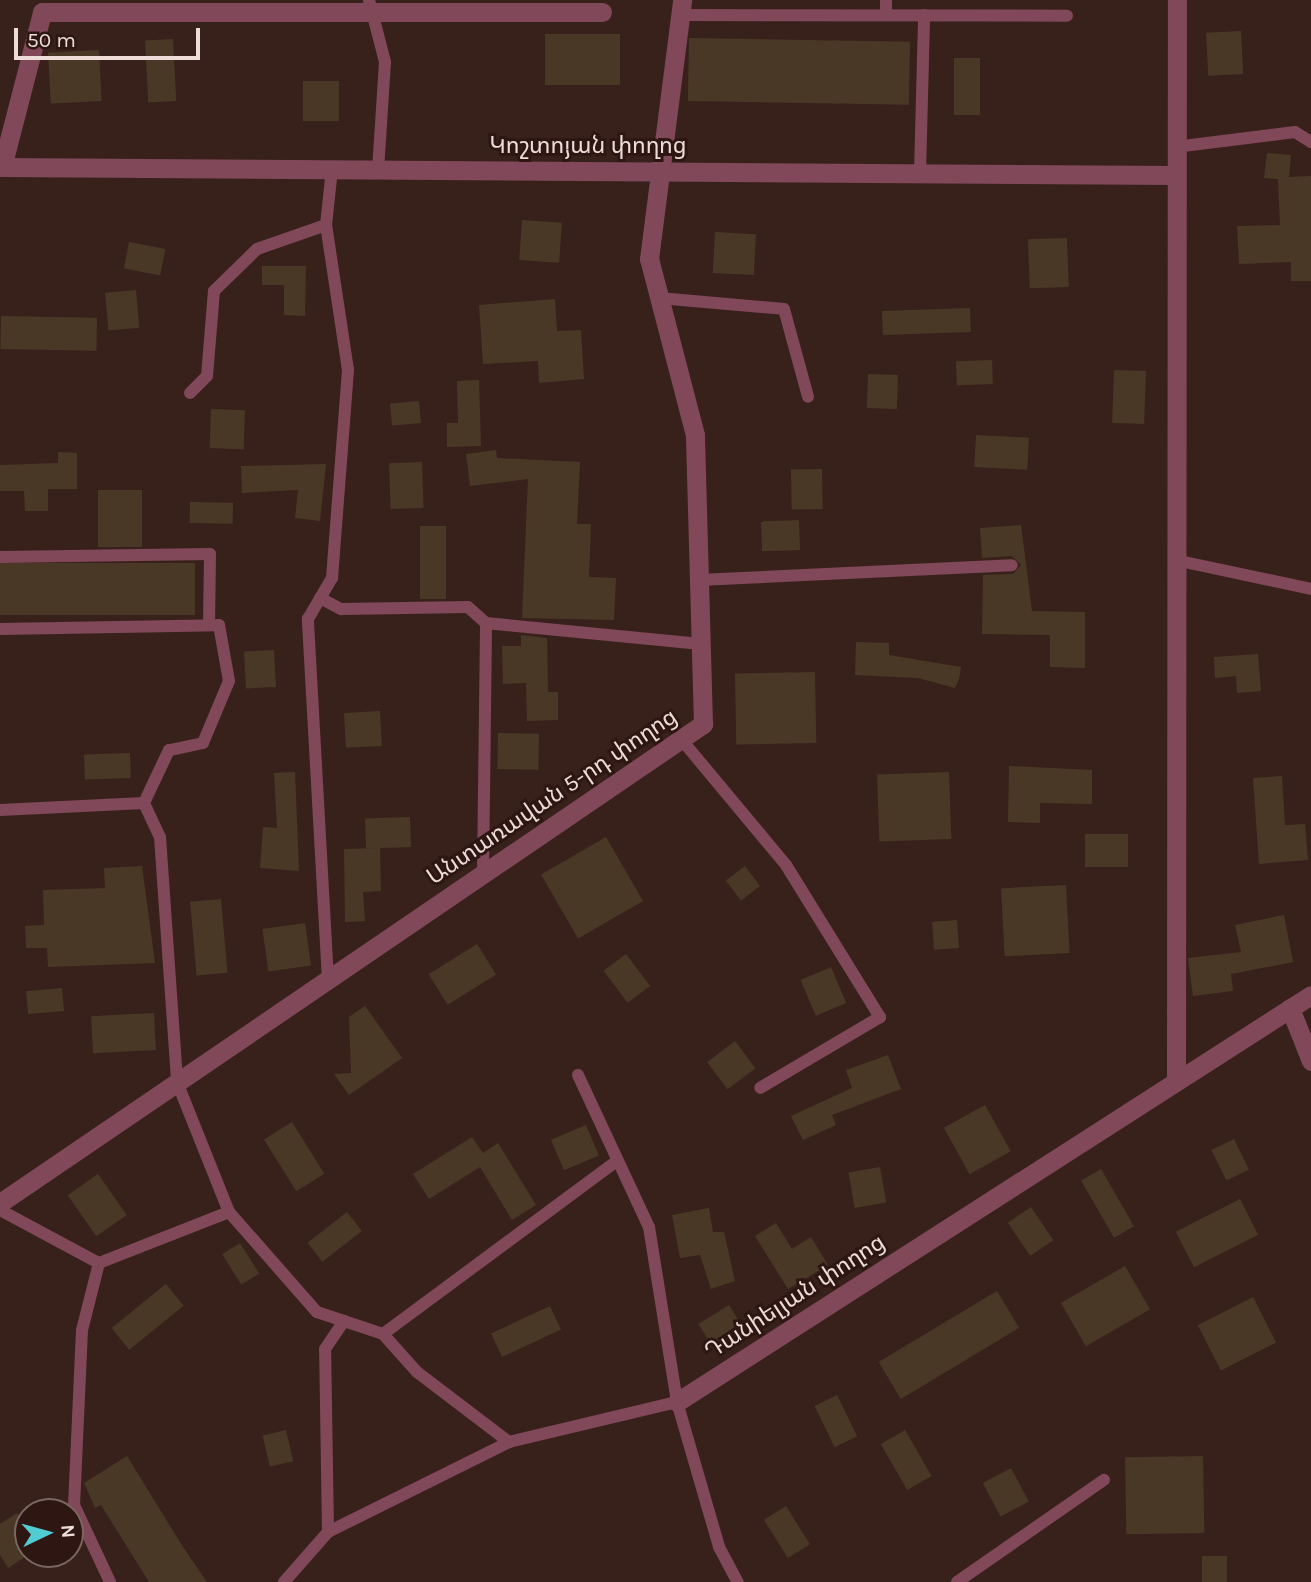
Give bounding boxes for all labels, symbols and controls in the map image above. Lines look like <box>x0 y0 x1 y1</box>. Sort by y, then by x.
scale bar <box>18 14 203 58</box>
text: 50 m <box>27 28 76 52</box>
street label: Կոշտոյան փողոց <box>489 132 687 160</box>
street label: Անտառավան 5-րդ փողոց <box>422 703 682 891</box>
street label: Դանիելյան փողոց <box>700 1228 890 1366</box>
north arrow <box>14 1498 84 1568</box>
text: N <box>56 1524 79 1539</box>

